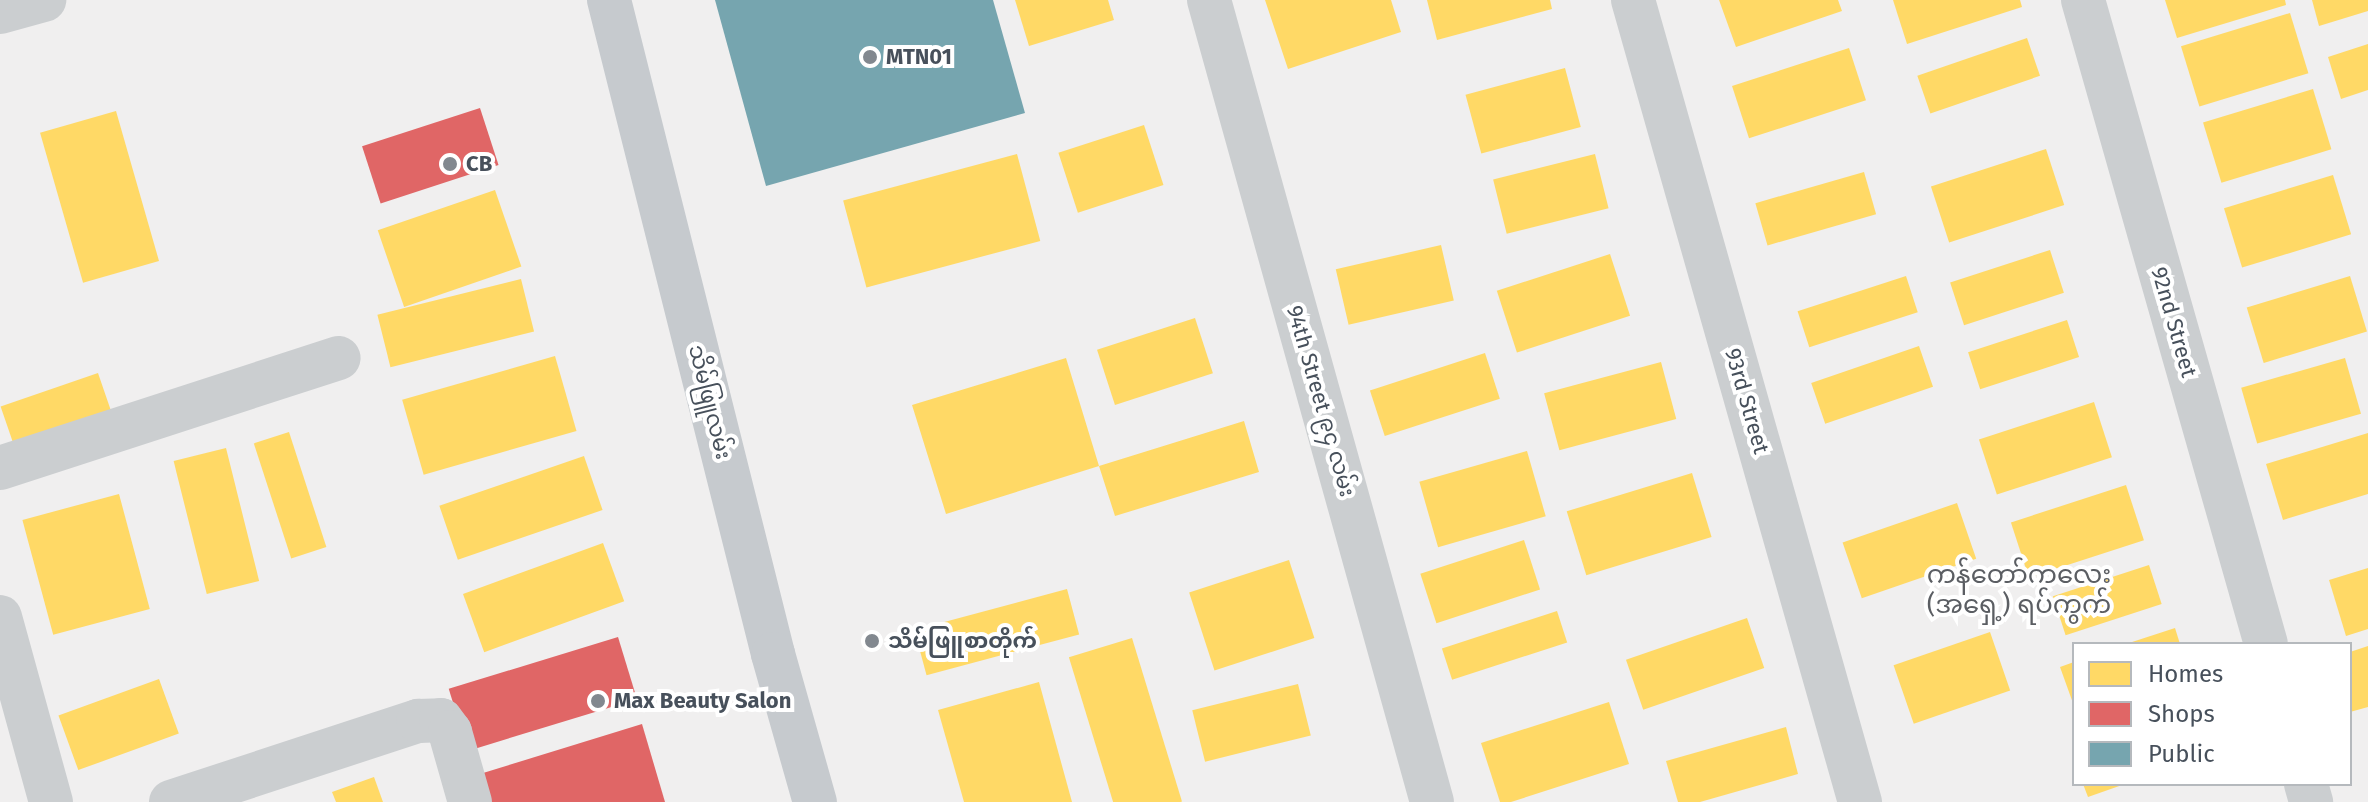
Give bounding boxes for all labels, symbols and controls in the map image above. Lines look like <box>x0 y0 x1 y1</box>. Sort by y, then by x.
place label: MTN01 <box>886 44 952 70</box>
marker: MTN01 <box>861 48 879 66</box>
place label: CB <box>466 151 492 177</box>
marker: CB <box>441 155 459 173</box>
street label: 92nd Street <box>2146 264 2202 380</box>
street label: 94th Street ၉၄ လမ်း <box>1281 302 1361 500</box>
street label: သိမ်ဖြူလမ်း <box>683 342 737 462</box>
street label: 93rd Street <box>1719 345 1775 457</box>
district label: ကန်တော်ကလေး (အရှေ့) ရပ်ကွက် <box>1927 559 2111 620</box>
place label: သိမ်ဖြူစာတိုက် <box>888 628 1037 654</box>
marker: သိမ်ဖြူစာတိုက် <box>863 632 881 650</box>
legend <box>2072 642 2352 786</box>
text: Homes <box>2148 660 2223 688</box>
place label: Max Beauty Salon <box>614 688 791 714</box>
marker: Max Beauty Salon <box>589 692 607 710</box>
text: Shops <box>2148 700 2215 728</box>
text: Public <box>2148 740 2215 768</box>

